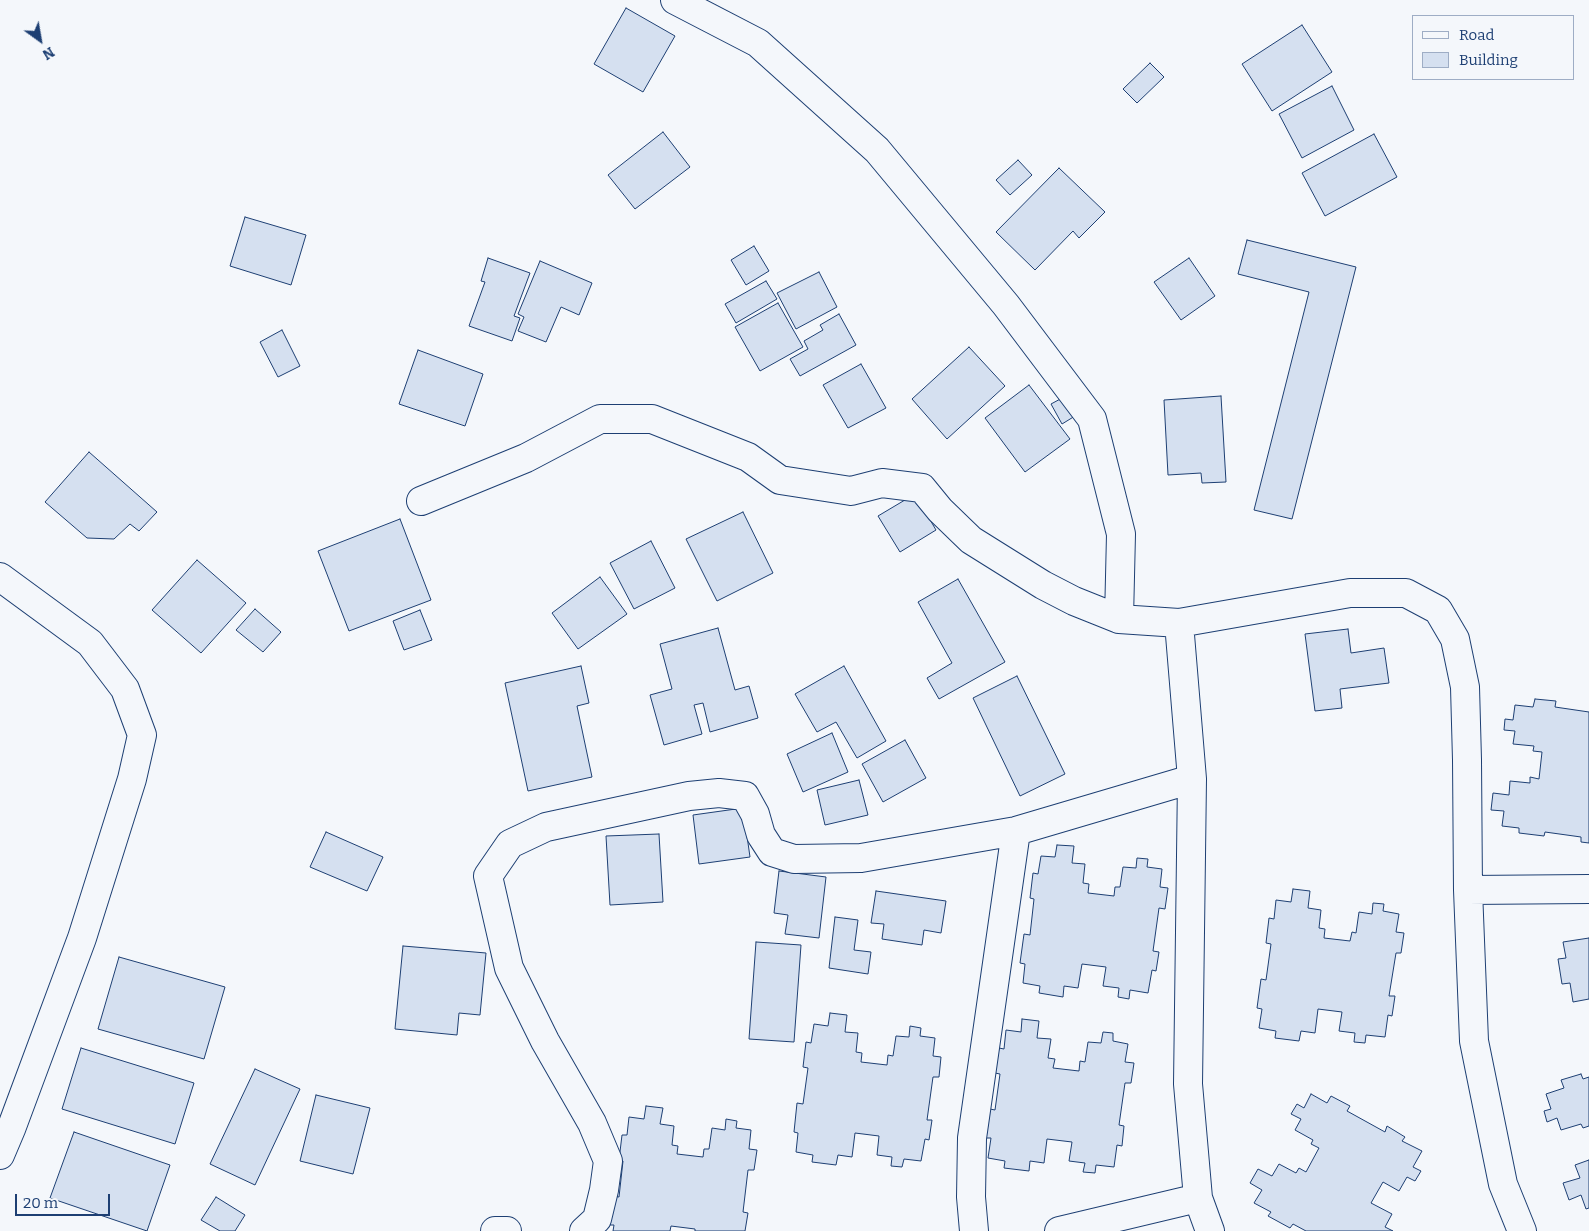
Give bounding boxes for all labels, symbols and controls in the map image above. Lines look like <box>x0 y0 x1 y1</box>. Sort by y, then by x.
north arrow <box>15 15 65 65</box>
legend <box>1412 15 1574 80</box>
text: Road <box>1459 26 1494 44</box>
text: N <box>39 43 57 63</box>
text: Building <box>1459 51 1518 69</box>
scale bar <box>18 1184 112 1216</box>
text: 20 m <box>23 1194 58 1212</box>

